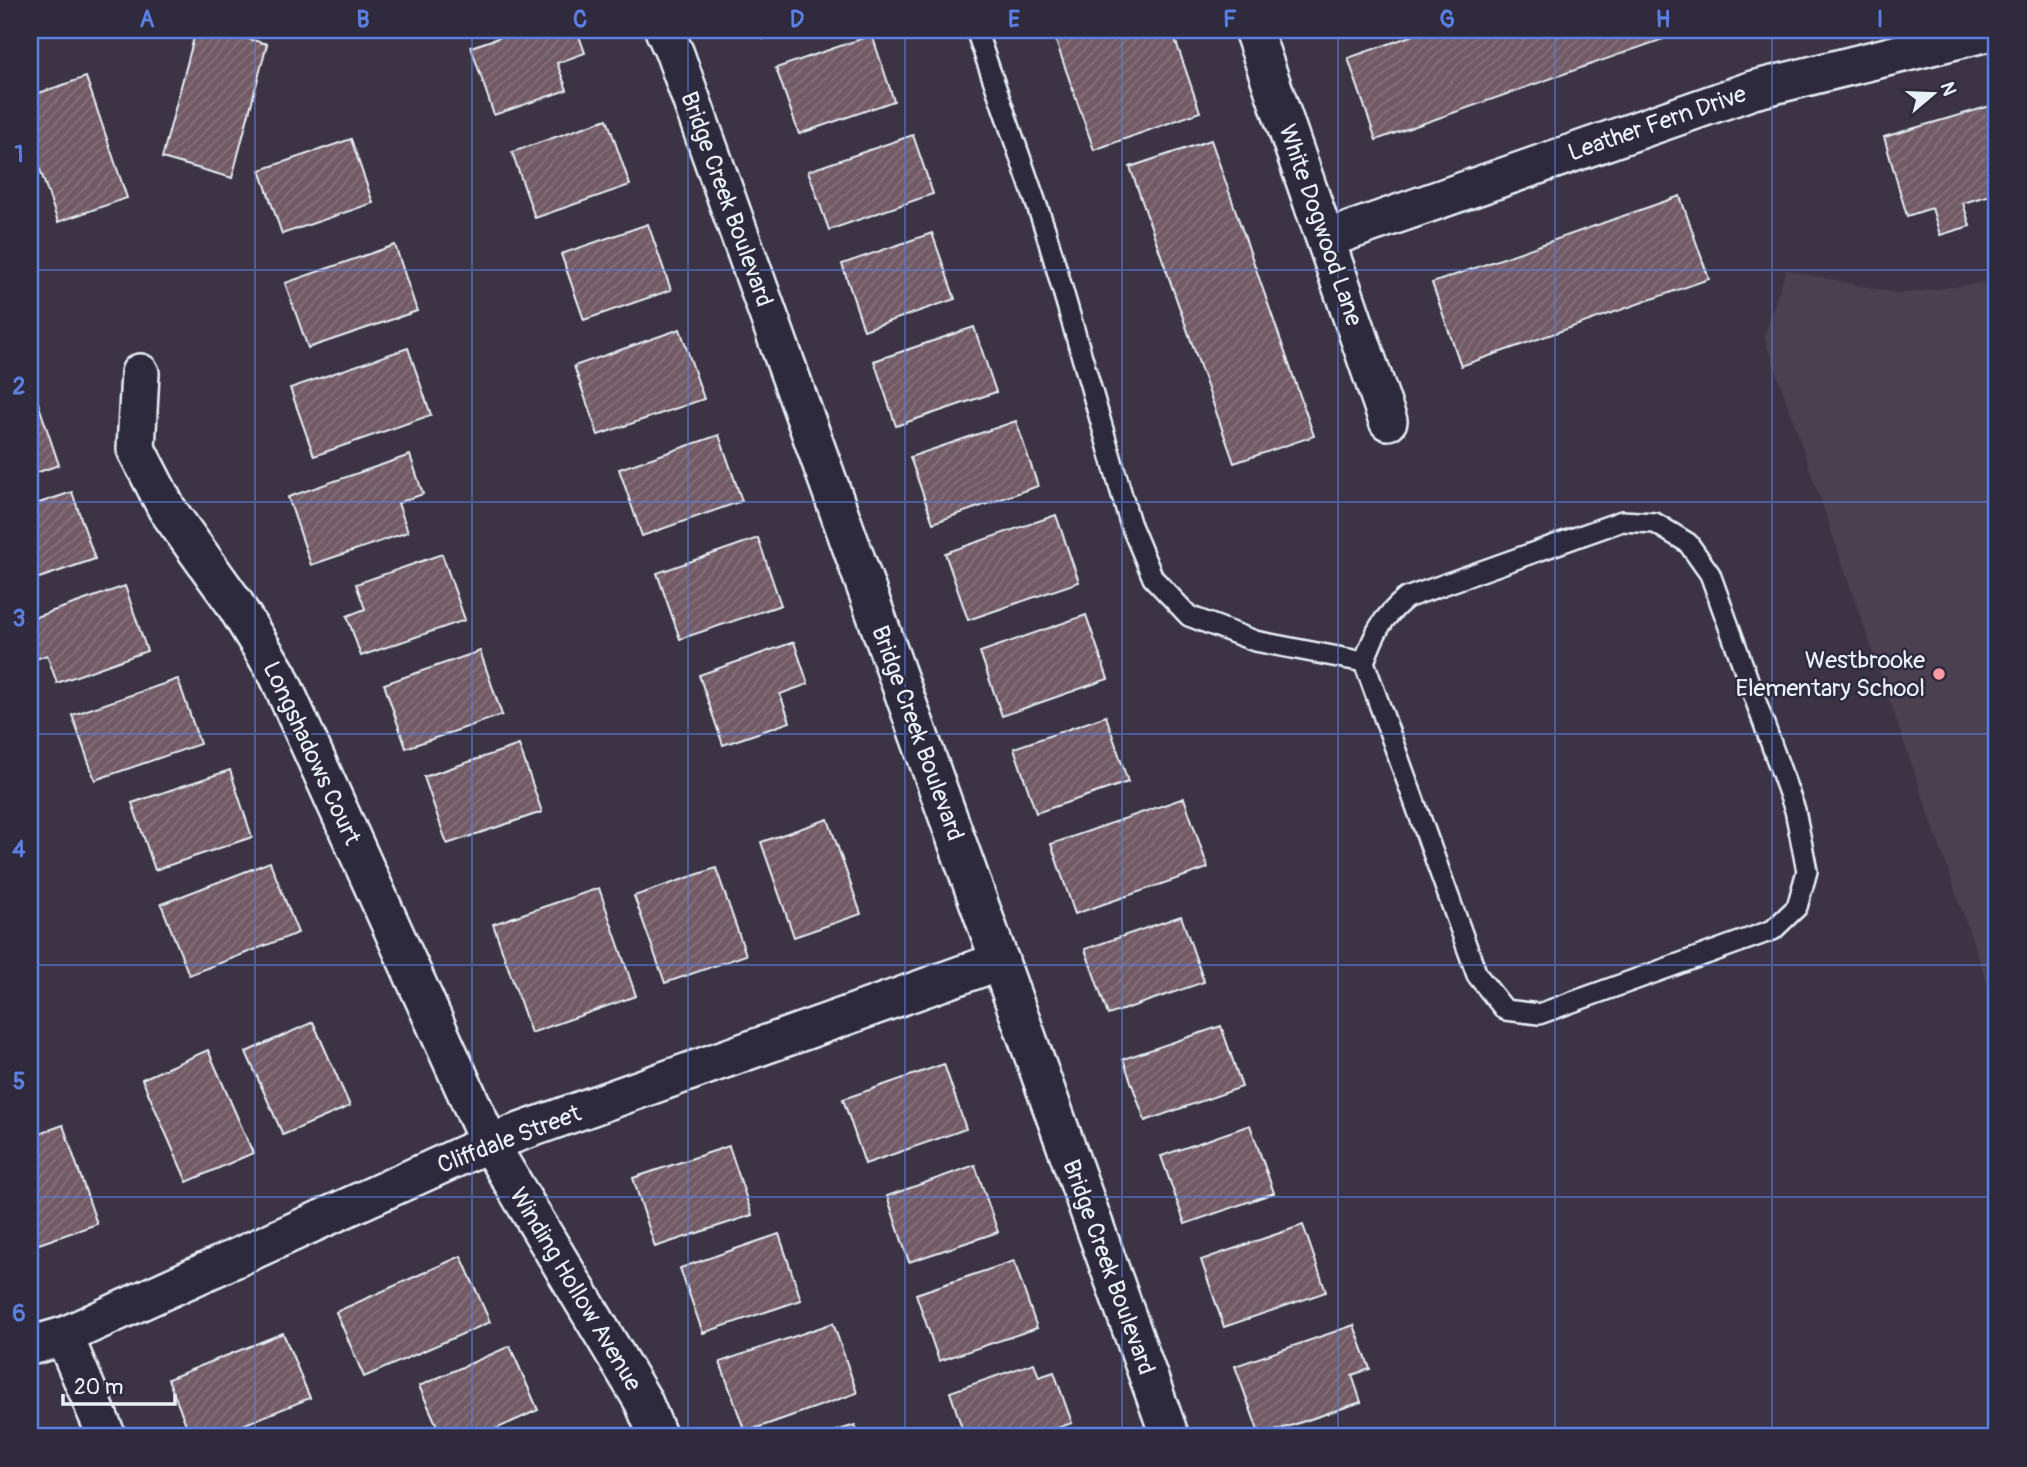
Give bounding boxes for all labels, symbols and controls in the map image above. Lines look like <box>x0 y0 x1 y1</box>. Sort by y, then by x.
text: A <box>140 5 155 34</box>
text: B <box>356 5 370 34</box>
text: C <box>573 5 587 34</box>
text: D <box>790 5 804 34</box>
text: E <box>1008 5 1020 34</box>
text: F <box>1223 5 1237 34</box>
text: G <box>1439 5 1455 34</box>
text: H <box>1656 5 1670 34</box>
text: I <box>1877 5 1883 34</box>
north arrow <box>1898 60 1968 130</box>
street label: Leather Fern Drive <box>1564 79 1750 168</box>
text: N <box>1935 79 1962 99</box>
street label: Bridge Creek Boulevard <box>674 88 779 311</box>
street label: White Dogwood Lane <box>1272 121 1369 330</box>
text: 1 <box>15 140 24 169</box>
text: 2 <box>13 372 26 401</box>
text: 3 <box>13 604 25 633</box>
street label: Bridge Creek Boulevard <box>865 622 970 845</box>
place label: Westbrooke Elementary School <box>1735 646 1925 703</box>
street label: Longshadows Court <box>256 657 367 850</box>
marker: Westbrooke Elementary School <box>1931 666 1947 682</box>
text: 4 <box>12 835 26 864</box>
text: 5 <box>13 1067 25 1096</box>
street label: Cliffdale Street <box>433 1099 585 1180</box>
street label: Bridge Creek Boulevard <box>1056 1156 1161 1379</box>
street label: Winding Hollow Avenue <box>503 1182 648 1396</box>
text: 6 <box>12 1299 26 1328</box>
scale bar <box>63 1362 175 1406</box>
text: 20 m <box>74 1374 123 1401</box>

